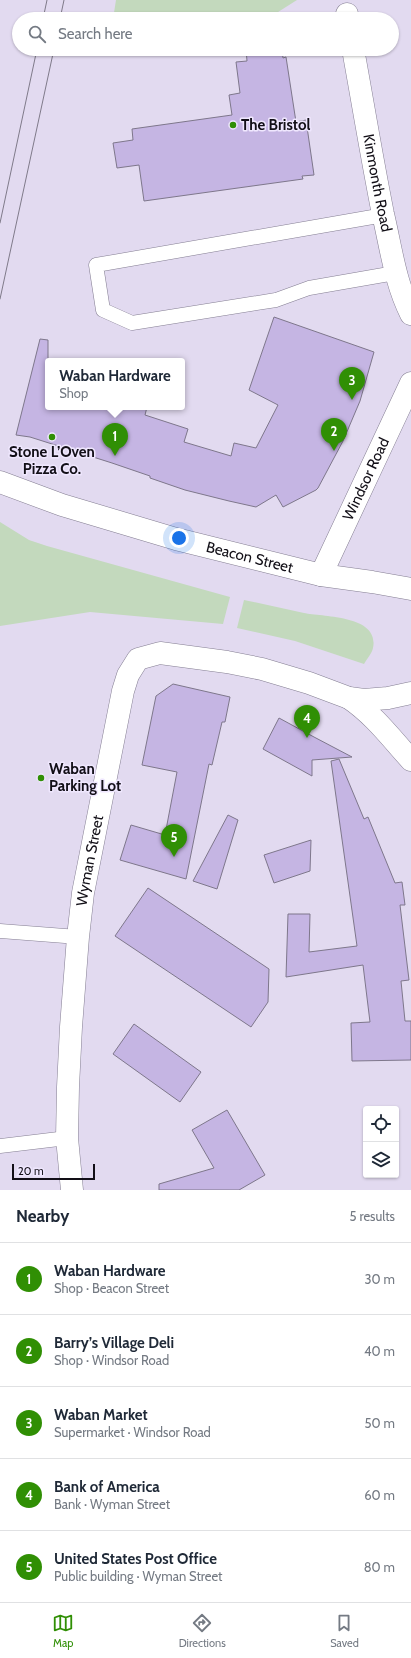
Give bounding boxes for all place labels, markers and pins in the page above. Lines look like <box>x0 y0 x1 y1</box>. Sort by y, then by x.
place label: The Bristol <box>241 116 311 134</box>
marker: The Bristol <box>228 120 238 130</box>
pin: 3 <box>339 367 365 400</box>
pin: 2 <box>321 418 347 451</box>
pin: 1 <box>102 423 128 456</box>
marker: Stone L’Oven Pizza Co. <box>47 432 57 442</box>
place label: Stone L’Oven Pizza Co. <box>9 443 95 478</box>
pin: 4 <box>294 705 320 738</box>
place label: Waban Parking Lot <box>49 760 121 795</box>
marker: Waban Parking Lot <box>36 773 46 783</box>
pin: 5 <box>161 824 187 857</box>

